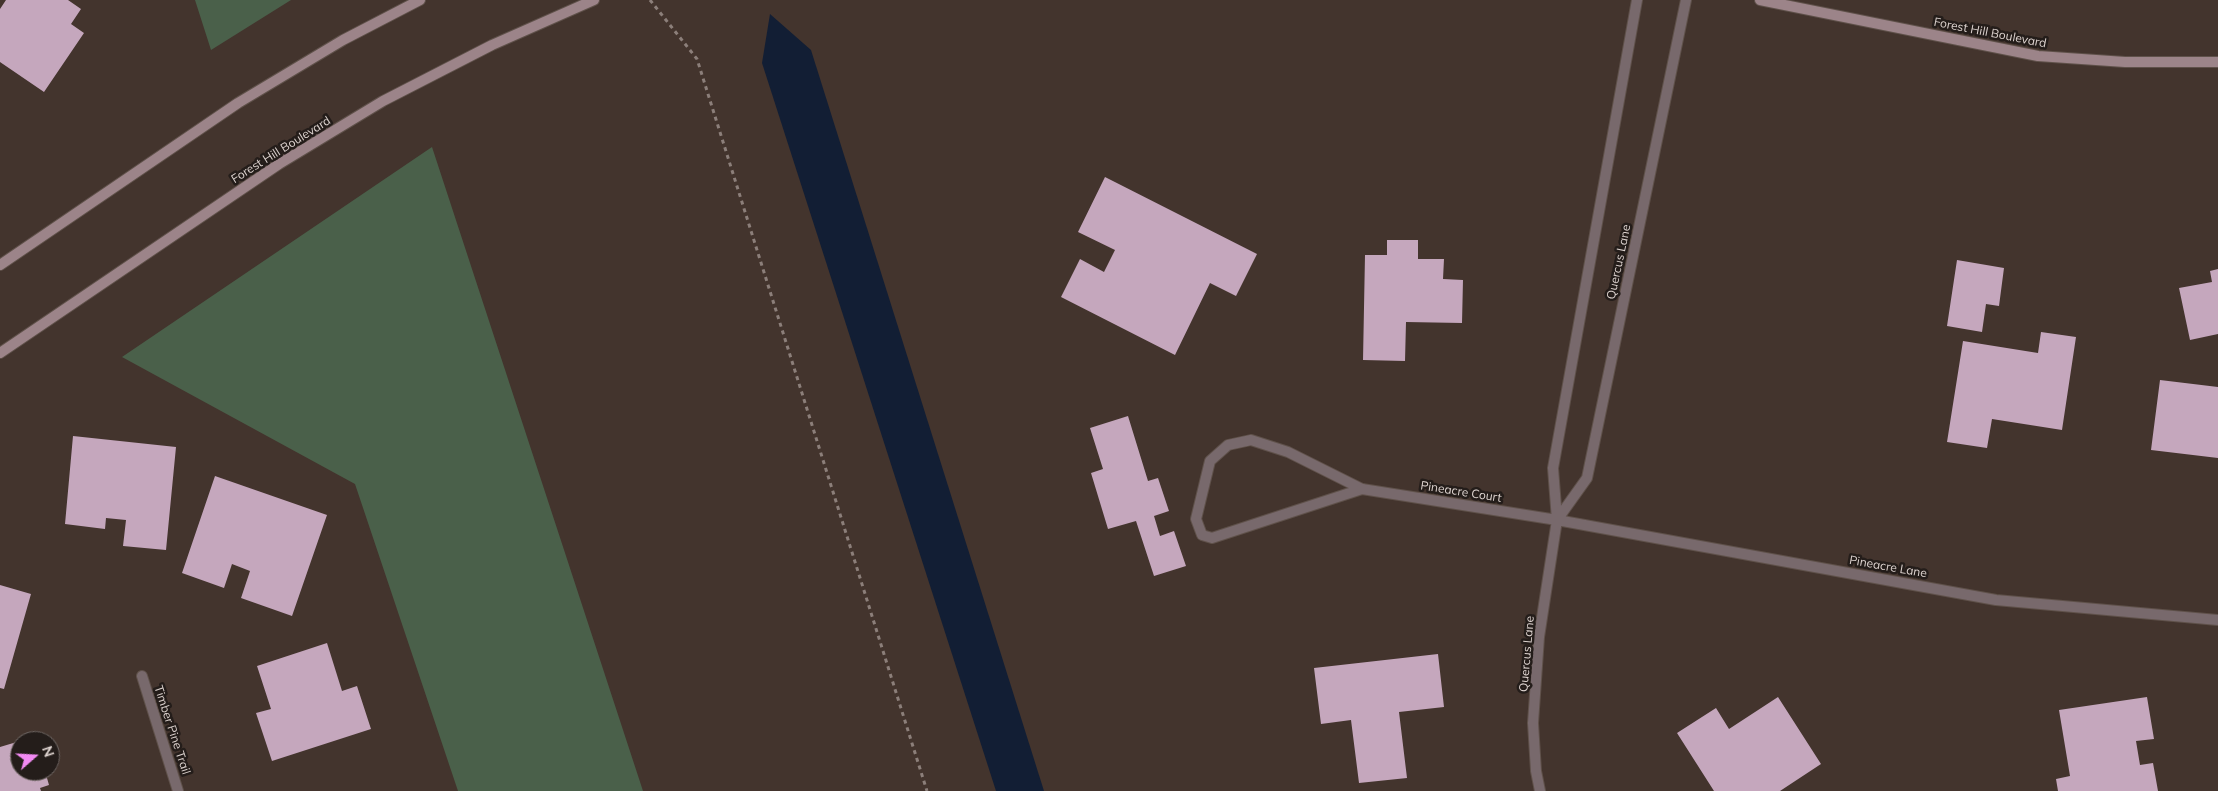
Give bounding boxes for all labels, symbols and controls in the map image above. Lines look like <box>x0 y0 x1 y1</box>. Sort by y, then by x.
street label: Forest Hill Boulevard <box>1932 15 2048 51</box>
street label: Forest Hill Boulevard <box>229 114 333 186</box>
street label: Quercus Lane <box>1604 223 1634 301</box>
street label: Pineacre Court <box>1420 478 1502 506</box>
street label: Pineacre Lane <box>1848 553 1928 581</box>
street label: Quercus Lane <box>1517 615 1537 693</box>
street label: Timber Pine Trail <box>151 684 193 776</box>
north arrow <box>10 731 60 781</box>
text: N <box>38 744 58 759</box>

